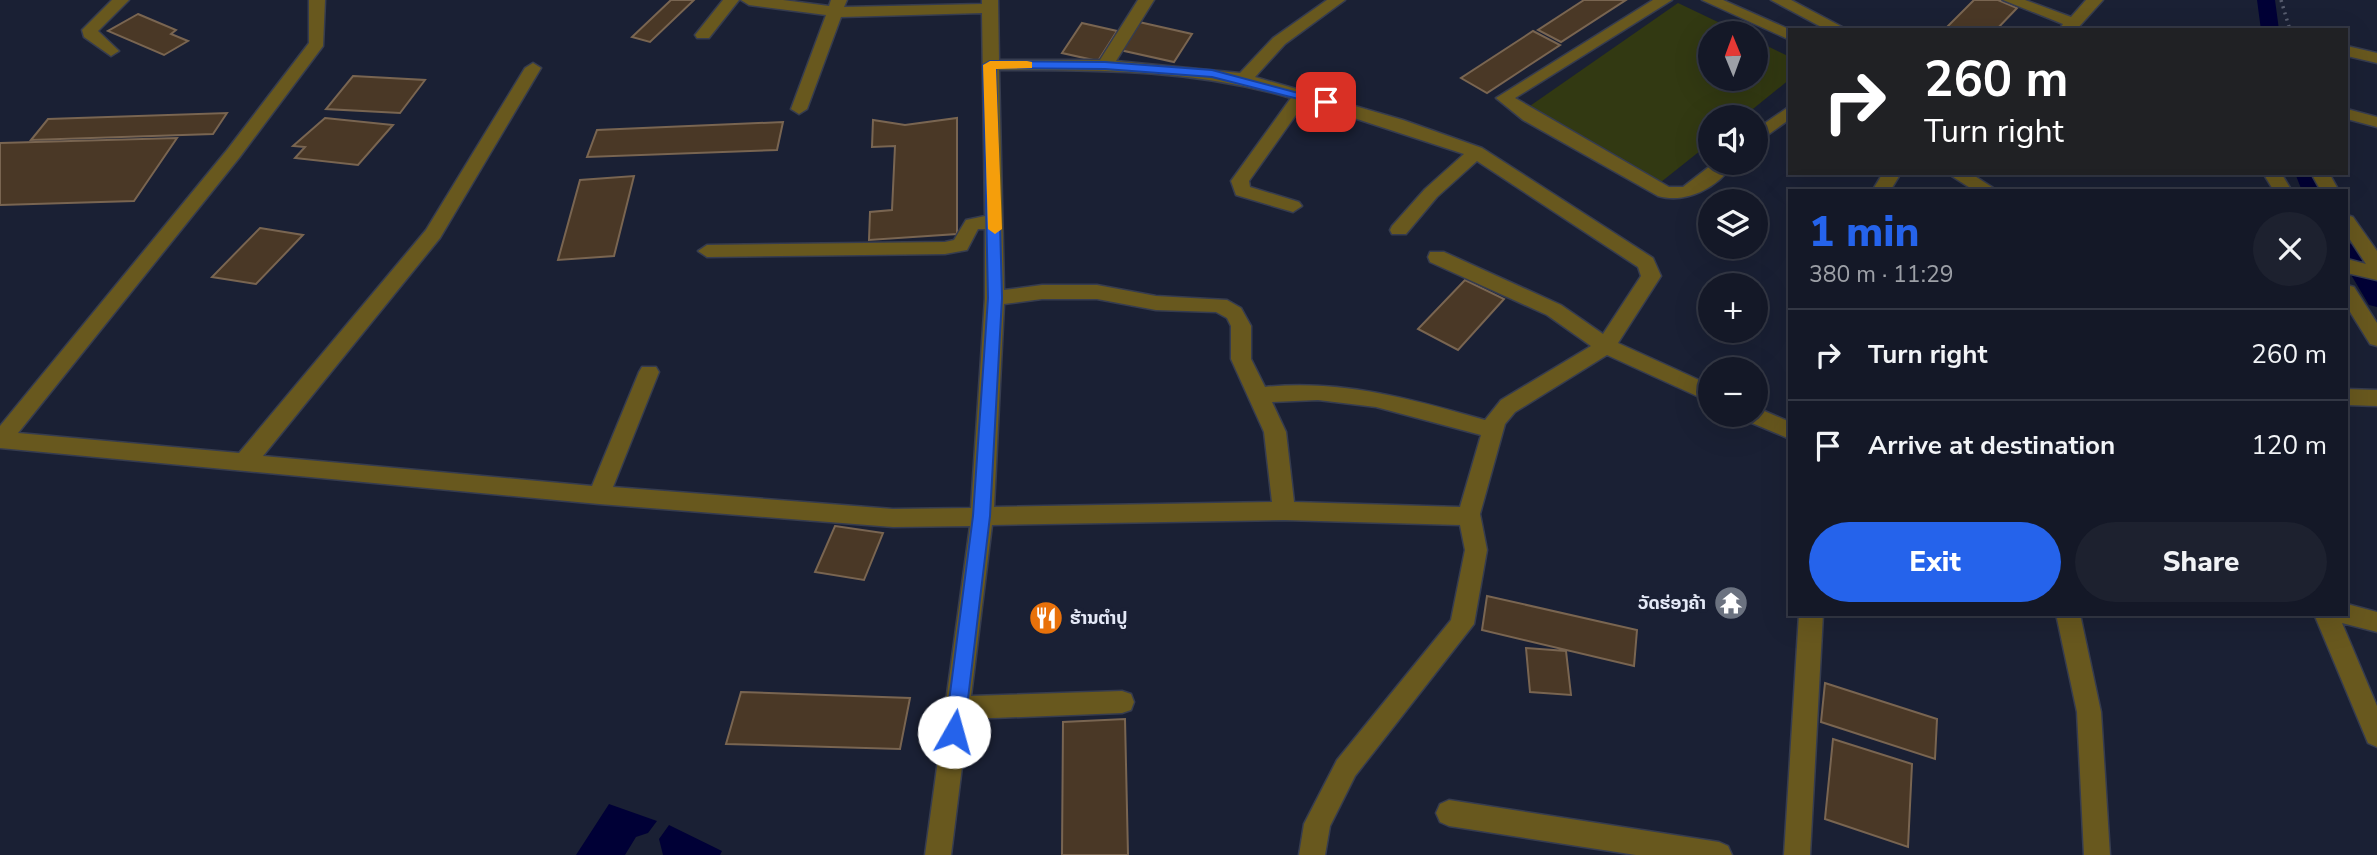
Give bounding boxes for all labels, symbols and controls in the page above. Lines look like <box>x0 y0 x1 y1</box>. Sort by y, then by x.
north arrow <box>1698 21 1768 91</box>
map controls <box>1698 21 1768 427</box>
text: 260 m <box>1924 46 2068 113</box>
icon: right <box>1809 56 1900 147</box>
pin <box>1296 72 1356 132</box>
icon: arrive <box>1307 83 1345 121</box>
button: sound <box>1698 105 1768 175</box>
text: Turn right <box>1924 110 2064 153</box>
button: layers <box>1698 189 1768 259</box>
text: 1 min <box>1809 204 1919 261</box>
button: close <box>2253 212 2327 286</box>
text: 380 m · 11:29 <box>1809 259 1954 290</box>
button: + <box>1698 273 1768 343</box>
icon: right <box>1809 336 1847 374</box>
text: Turn right <box>1868 337 1987 372</box>
text: 260 m <box>2251 337 2327 372</box>
button: − <box>1698 357 1768 427</box>
icon: arrive <box>1809 427 1847 465</box>
text: Arrive at destination <box>1868 428 2115 463</box>
text: 120 m <box>2251 428 2327 463</box>
button: Exit <box>1809 522 2061 602</box>
button: Share <box>2075 522 2327 602</box>
temple icon: ວັດຮ່ອງຄ້າ <box>1712 584 1750 622</box>
place label: ວັດຮ່ອງຄ້າ <box>1638 591 1706 615</box>
restaurant icon: ຮ້ານຕຳປູ <box>1027 599 1065 637</box>
place label: ຮ້ານຕຳປູ <box>1070 606 1127 630</box>
position arrow <box>917 695 991 769</box>

